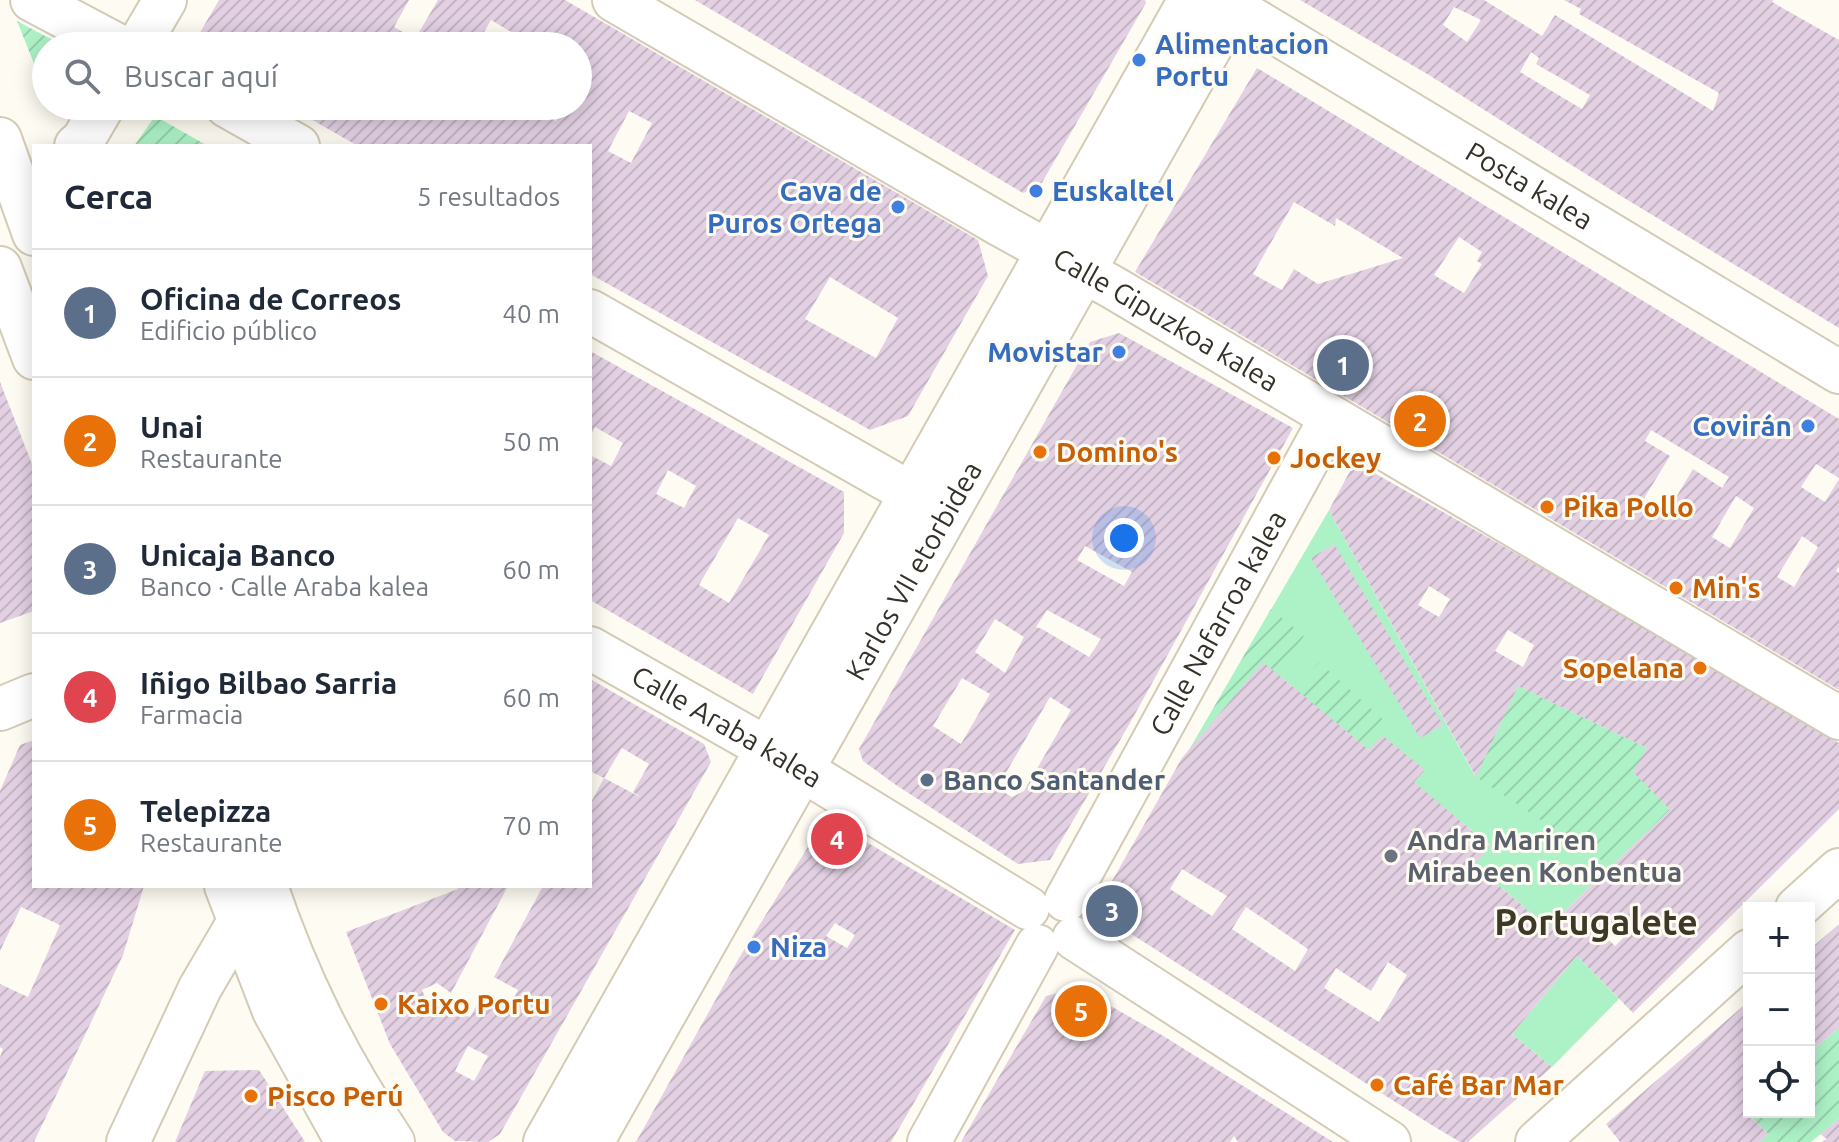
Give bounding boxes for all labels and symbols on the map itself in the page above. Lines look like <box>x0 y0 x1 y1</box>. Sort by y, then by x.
place label: Alimentacion Portu <box>1155 28 1329 91</box>
marker: Alimentacion Portu <box>1130 51 1148 69</box>
street label: Posta kalea <box>1461 135 1599 235</box>
place label: Cava de Puros Ortega <box>707 175 882 238</box>
place label: Euskaltel <box>1052 175 1174 206</box>
marker: Euskaltel <box>1027 182 1045 200</box>
marker: Cava de Puros Ortega <box>889 198 907 216</box>
street label: Calle Gipuzkoa kalea <box>1048 242 1284 397</box>
pin: 1 <box>1317 335 1369 395</box>
place label: Movistar <box>987 336 1103 367</box>
marker: Movistar <box>1110 343 1128 361</box>
pin: 2 <box>1394 391 1446 451</box>
place label: Covirán <box>1692 410 1792 441</box>
marker: Covirán <box>1799 417 1817 435</box>
place label: Domino's <box>1056 436 1178 467</box>
place label: Jockey <box>1290 442 1381 473</box>
marker: Domino's <box>1031 443 1049 461</box>
marker: Jockey <box>1265 449 1283 467</box>
street label: Karlos VII etorbidea <box>839 456 987 685</box>
place label: Pika Pollo <box>1563 491 1694 522</box>
marker: Pika Pollo <box>1538 498 1556 516</box>
street label: Calle Nafarroa kalea <box>1143 505 1292 741</box>
your location <box>1104 518 1144 558</box>
place label: Min's <box>1692 572 1761 603</box>
marker: Min's <box>1667 579 1685 597</box>
place label: Sopelana <box>1563 652 1684 683</box>
street label: Calle Araba kalea <box>627 659 828 793</box>
marker: Sopelana <box>1691 659 1709 677</box>
place label: Banco Santander <box>943 764 1166 795</box>
marker: Banco Santander <box>918 771 936 789</box>
pin: 4 <box>811 809 863 869</box>
place label: Andra Mariren Mirabeen Konbentua <box>1407 824 1682 887</box>
marker: Andra Mariren Mirabeen Konbentua <box>1382 847 1400 865</box>
pin: 3 <box>1086 881 1138 941</box>
district label: Portugalete <box>1494 901 1698 942</box>
place label: Niza <box>770 931 827 962</box>
marker: Niza <box>745 938 763 956</box>
pin: 5 <box>1055 981 1107 1041</box>
place label: Kaixo Portu <box>397 988 551 1019</box>
marker: Kaixo Portu <box>372 995 390 1013</box>
place label: Café Bar Mar <box>1393 1069 1564 1100</box>
marker: Café Bar Mar <box>1368 1076 1386 1094</box>
place label: Pisco Perú <box>267 1080 404 1111</box>
marker: Pisco Perú <box>242 1087 260 1105</box>

